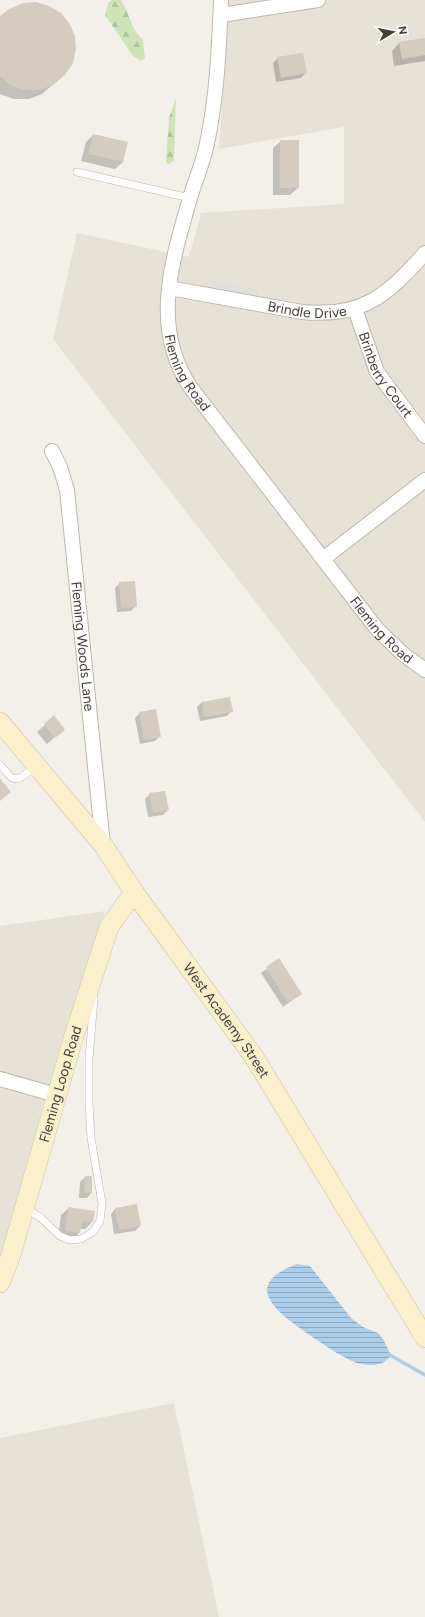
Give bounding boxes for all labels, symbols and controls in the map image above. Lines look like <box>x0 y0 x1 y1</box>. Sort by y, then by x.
north arrow <box>373 12 413 52</box>
text: N <box>395 25 409 36</box>
street label: Brindle Drive <box>266 297 348 321</box>
street label: Brinberry Court <box>355 330 417 421</box>
street label: Fleming Road <box>161 333 214 415</box>
street label: Fleming Woods Lane <box>68 581 98 712</box>
street label: Fleming Road <box>347 593 416 667</box>
street label: West Academy Street <box>180 959 273 1081</box>
street label: Fleming Loop Road <box>35 1024 85 1144</box>

